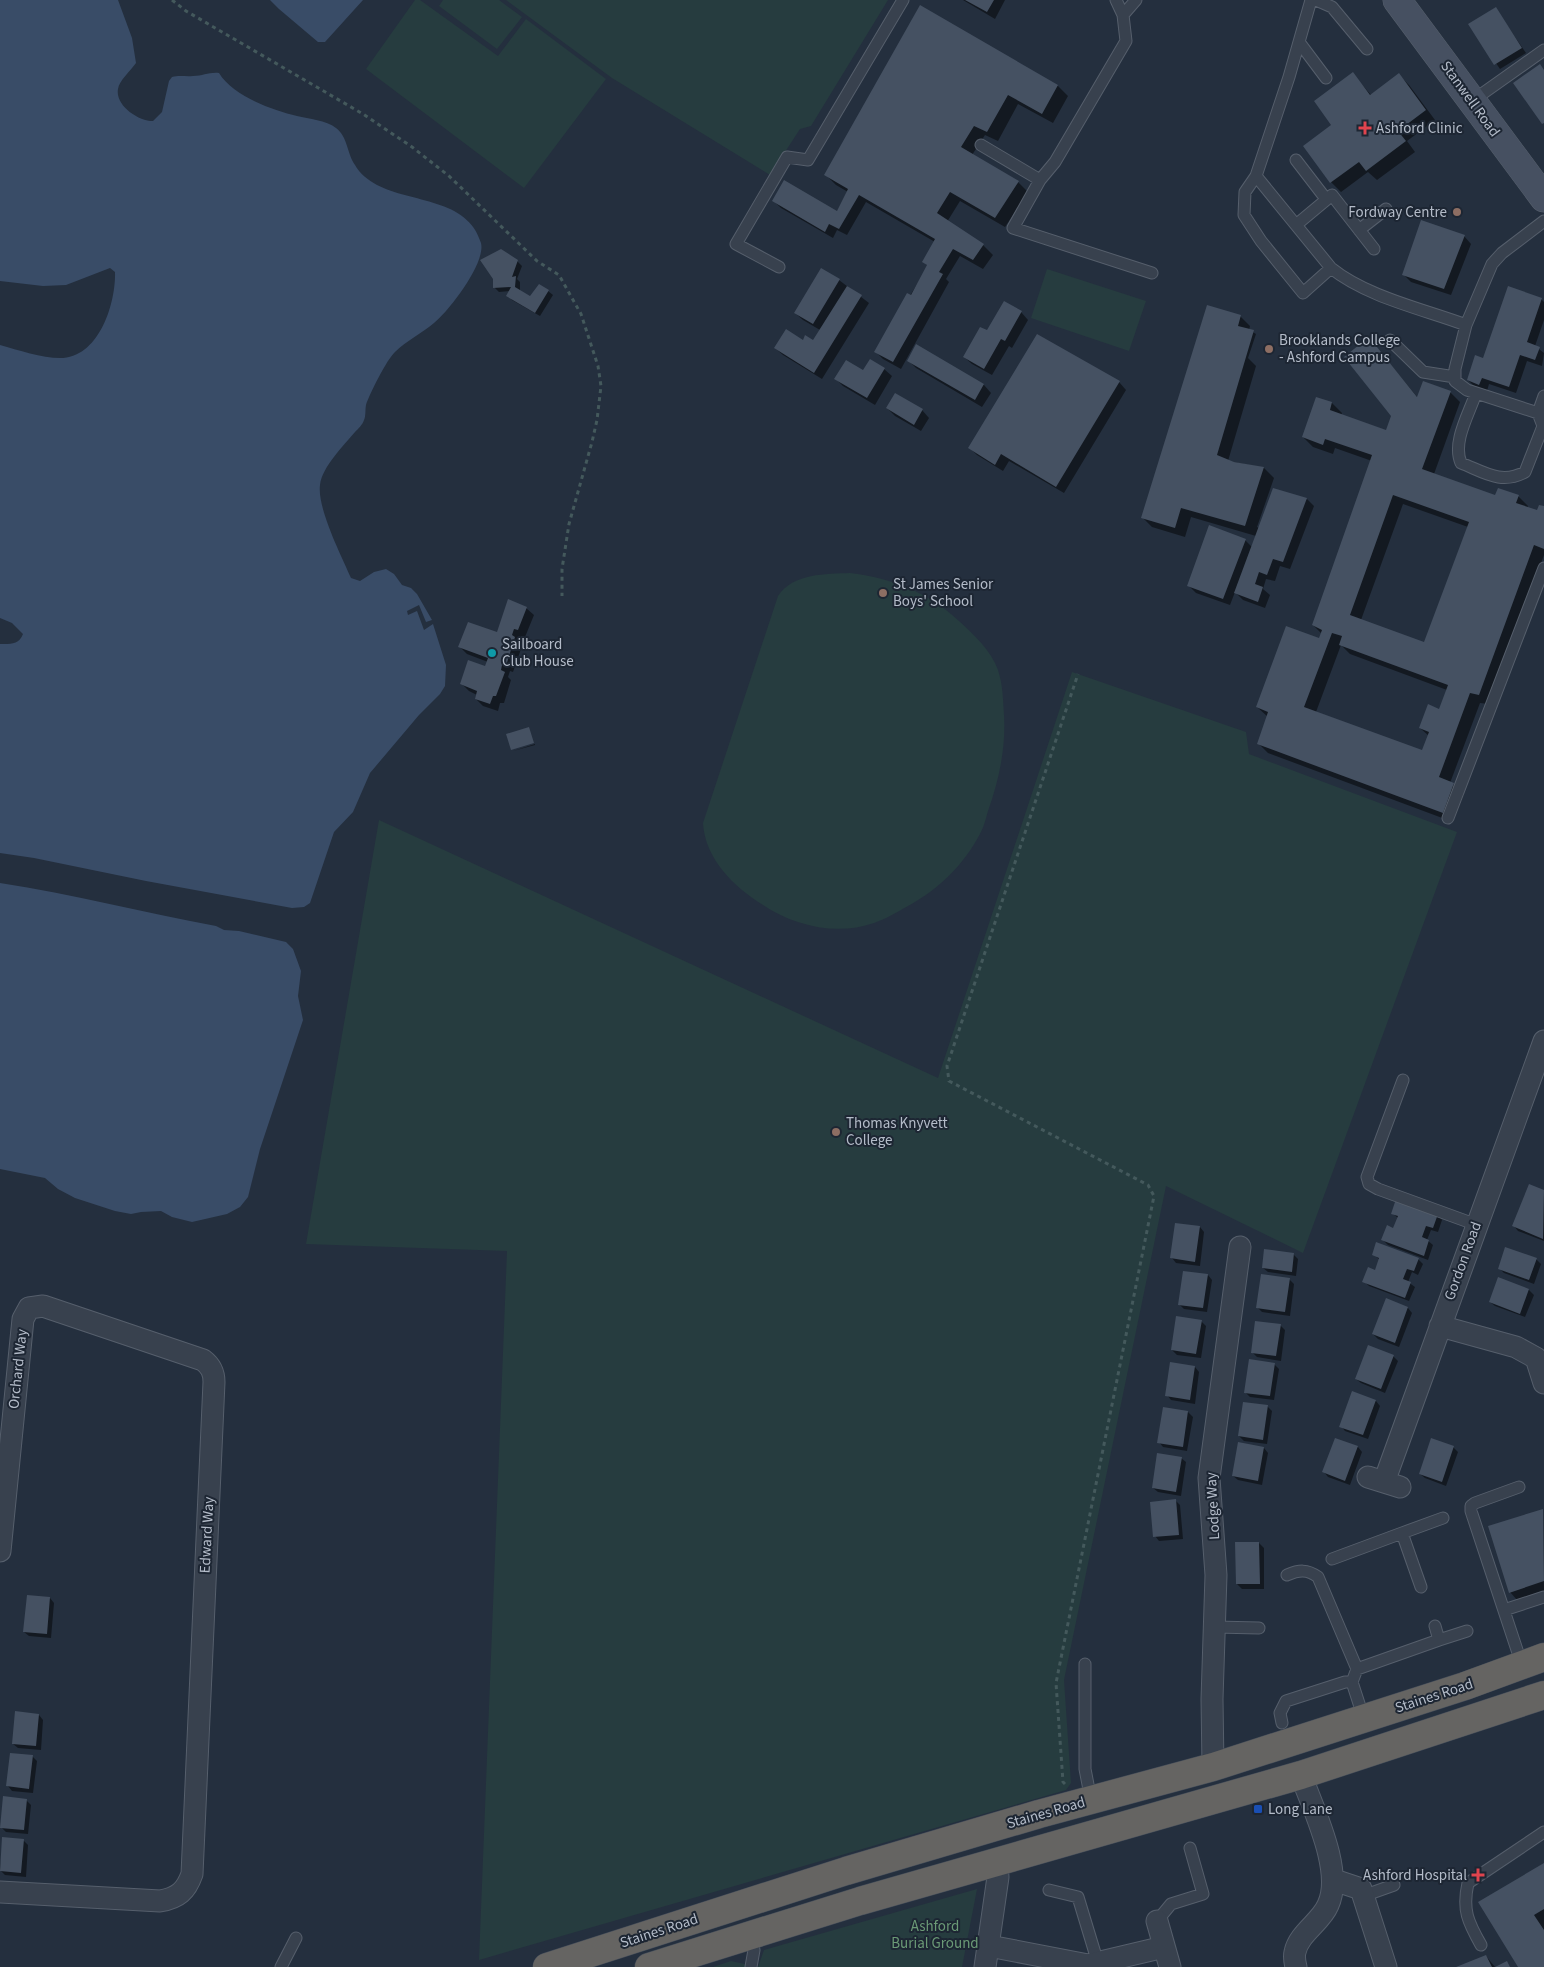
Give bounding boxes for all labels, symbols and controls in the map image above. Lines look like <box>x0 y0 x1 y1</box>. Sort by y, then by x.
street label: Stanwell Road <box>1435 57 1505 141</box>
place label: Ashford Clinic <box>1376 118 1463 139</box>
marker: Ashford Clinic <box>1358 121 1372 135</box>
place label: Fordway Centre <box>1348 202 1447 223</box>
marker: Fordway Centre <box>1451 206 1463 218</box>
place label: Brooklands College - Ashford Campus <box>1279 330 1400 368</box>
marker: Brooklands College - Ashford Campus <box>1263 343 1275 355</box>
place label: St James Senior Boys' School <box>893 574 994 612</box>
marker: St James Senior Boys' School <box>877 587 889 599</box>
place label: Sailboard Club House <box>502 634 574 672</box>
marker: Sailboard Club House <box>486 647 498 659</box>
place label: Thomas Knyvett College <box>846 1113 948 1151</box>
marker: Thomas Knyvett College <box>830 1126 842 1138</box>
street label: Gordon Road <box>1439 1219 1487 1303</box>
street label: Orchard Way <box>3 1328 33 1410</box>
street label: Lodge Way <box>1201 1472 1225 1540</box>
street label: Edward Way <box>195 1496 219 1574</box>
street label: Staines Road <box>1392 1674 1476 1718</box>
street label: Staines Road <box>1004 1792 1088 1834</box>
place label: Long Lane <box>1268 1799 1333 1820</box>
marker: Long Lane <box>1252 1803 1264 1815</box>
place label: Ashford Hospital <box>1363 1865 1467 1886</box>
marker: Ashford Hospital <box>1471 1868 1485 1882</box>
street label: Staines Road <box>617 1909 701 1953</box>
park label: Ashford Burial Ground <box>891 1916 979 1954</box>

